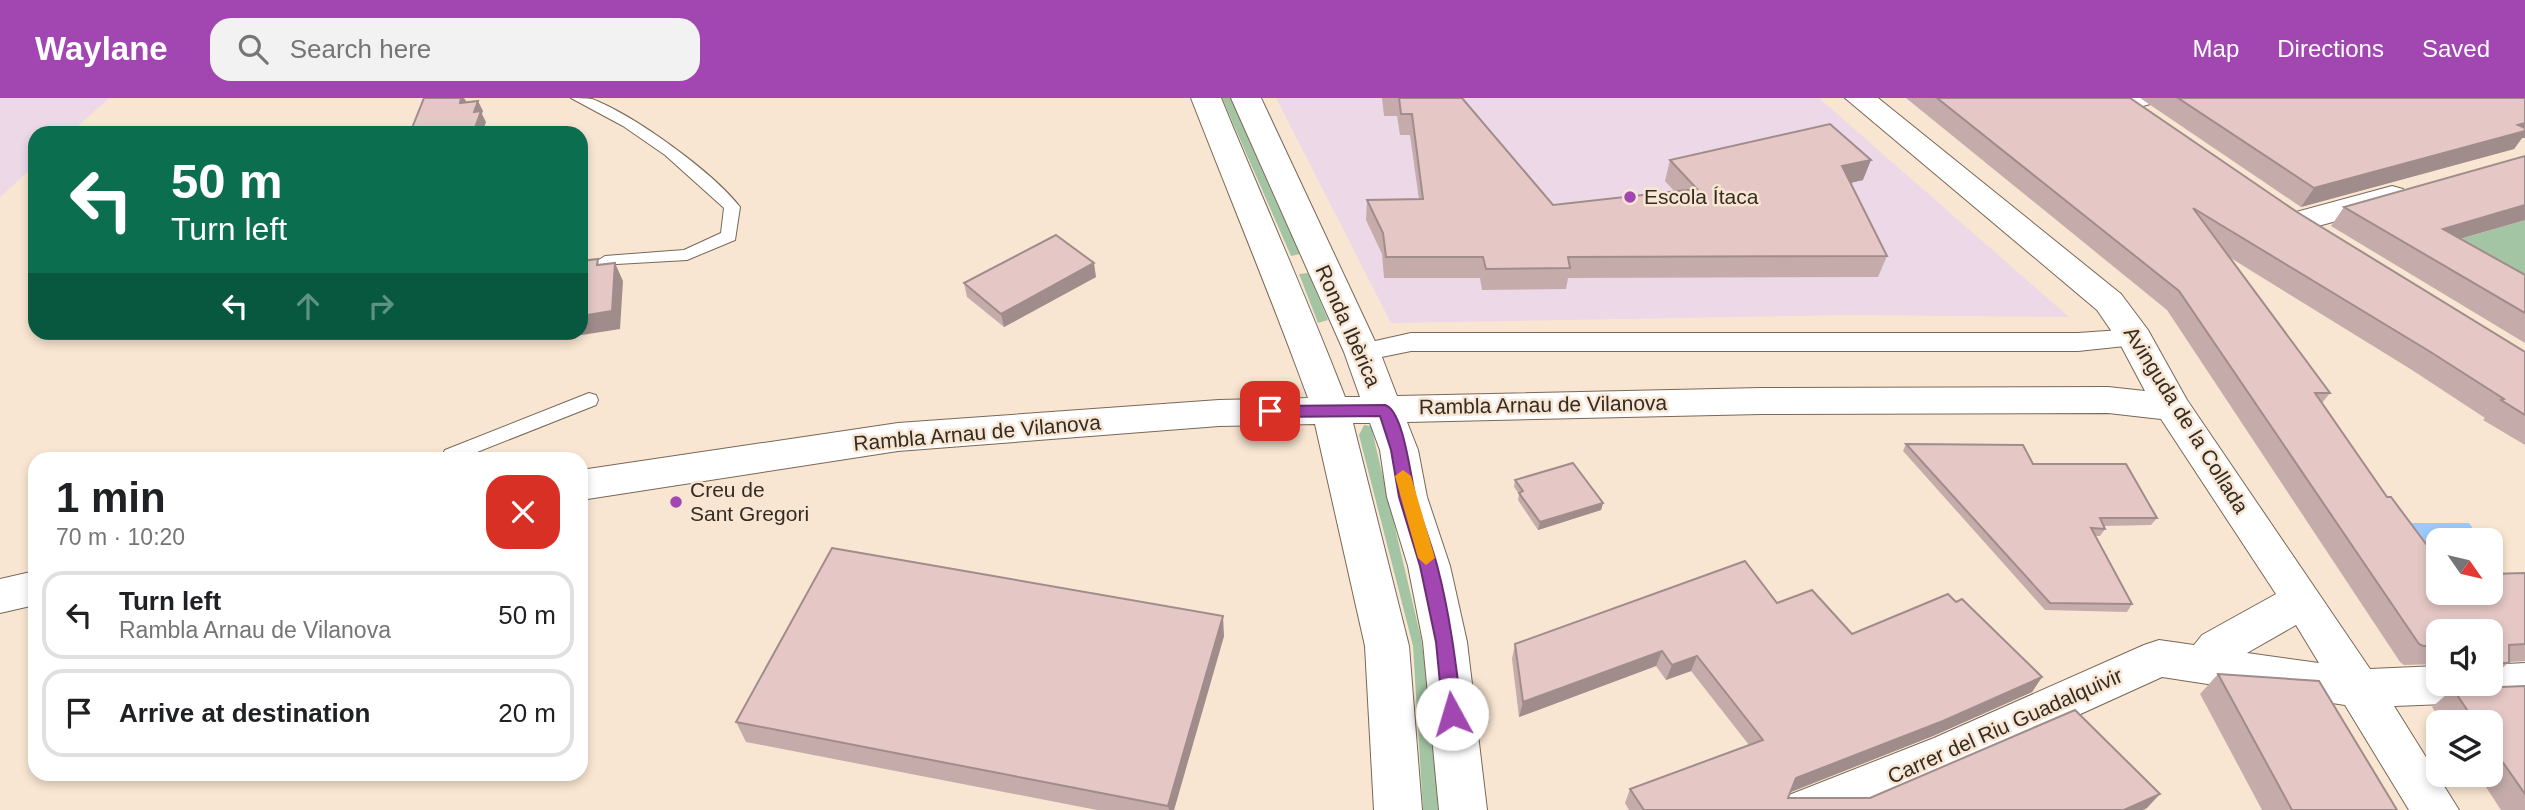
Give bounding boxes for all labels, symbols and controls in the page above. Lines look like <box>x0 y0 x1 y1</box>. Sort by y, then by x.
search box <box>210 18 700 81</box>
text: Waylane <box>35 30 168 67</box>
icon: search <box>234 30 272 68</box>
text: Search here <box>290 34 431 64</box>
text: Map <box>2193 35 2239 62</box>
text: Directions <box>2277 35 2384 62</box>
text: Saved <box>2422 35 2490 62</box>
icon: left <box>56 154 147 245</box>
text: 50 m <box>171 154 283 208</box>
place label: Escola Ítaca <box>1644 185 1759 208</box>
marker: Escola Ítaca <box>1622 189 1638 205</box>
text: Turn left <box>171 211 287 247</box>
street label: Ronda Ibèrica <box>1311 261 1386 390</box>
icon: left <box>216 287 254 325</box>
icon: ahead <box>289 287 327 325</box>
icon: right <box>362 287 400 325</box>
street label: Avinguda de la Collada <box>2120 322 2253 518</box>
pin <box>1240 381 1300 441</box>
street label: Rambla Arnau de Vilanova <box>1419 391 1668 418</box>
icon: arrive <box>1251 392 1289 430</box>
street label: Rambla Arnau de Vilanova <box>852 410 1102 455</box>
text: 1 min <box>56 474 166 521</box>
button: close <box>486 475 560 549</box>
place label: Creu de Sant Gregori <box>690 478 809 525</box>
marker: Creu de Sant Gregori <box>668 494 684 510</box>
text: 70 m · 10:20 <box>56 524 185 550</box>
north arrow <box>2426 528 2502 606</box>
map controls <box>2426 528 2503 787</box>
text: Turn left <box>119 586 221 616</box>
icon: left <box>60 596 98 634</box>
text: 50 m <box>498 600 556 630</box>
text: Rambla Arnau de Vilanova <box>119 617 391 643</box>
button: sound <box>2426 619 2503 696</box>
street label: Carrer del Riu Guadalquivir <box>1884 663 2126 788</box>
position arrow <box>1415 677 1489 751</box>
icon: arrive <box>60 694 98 732</box>
text: Arrive at destination <box>119 698 370 728</box>
text: 20 m <box>498 698 556 728</box>
button: layers <box>2426 710 2503 787</box>

